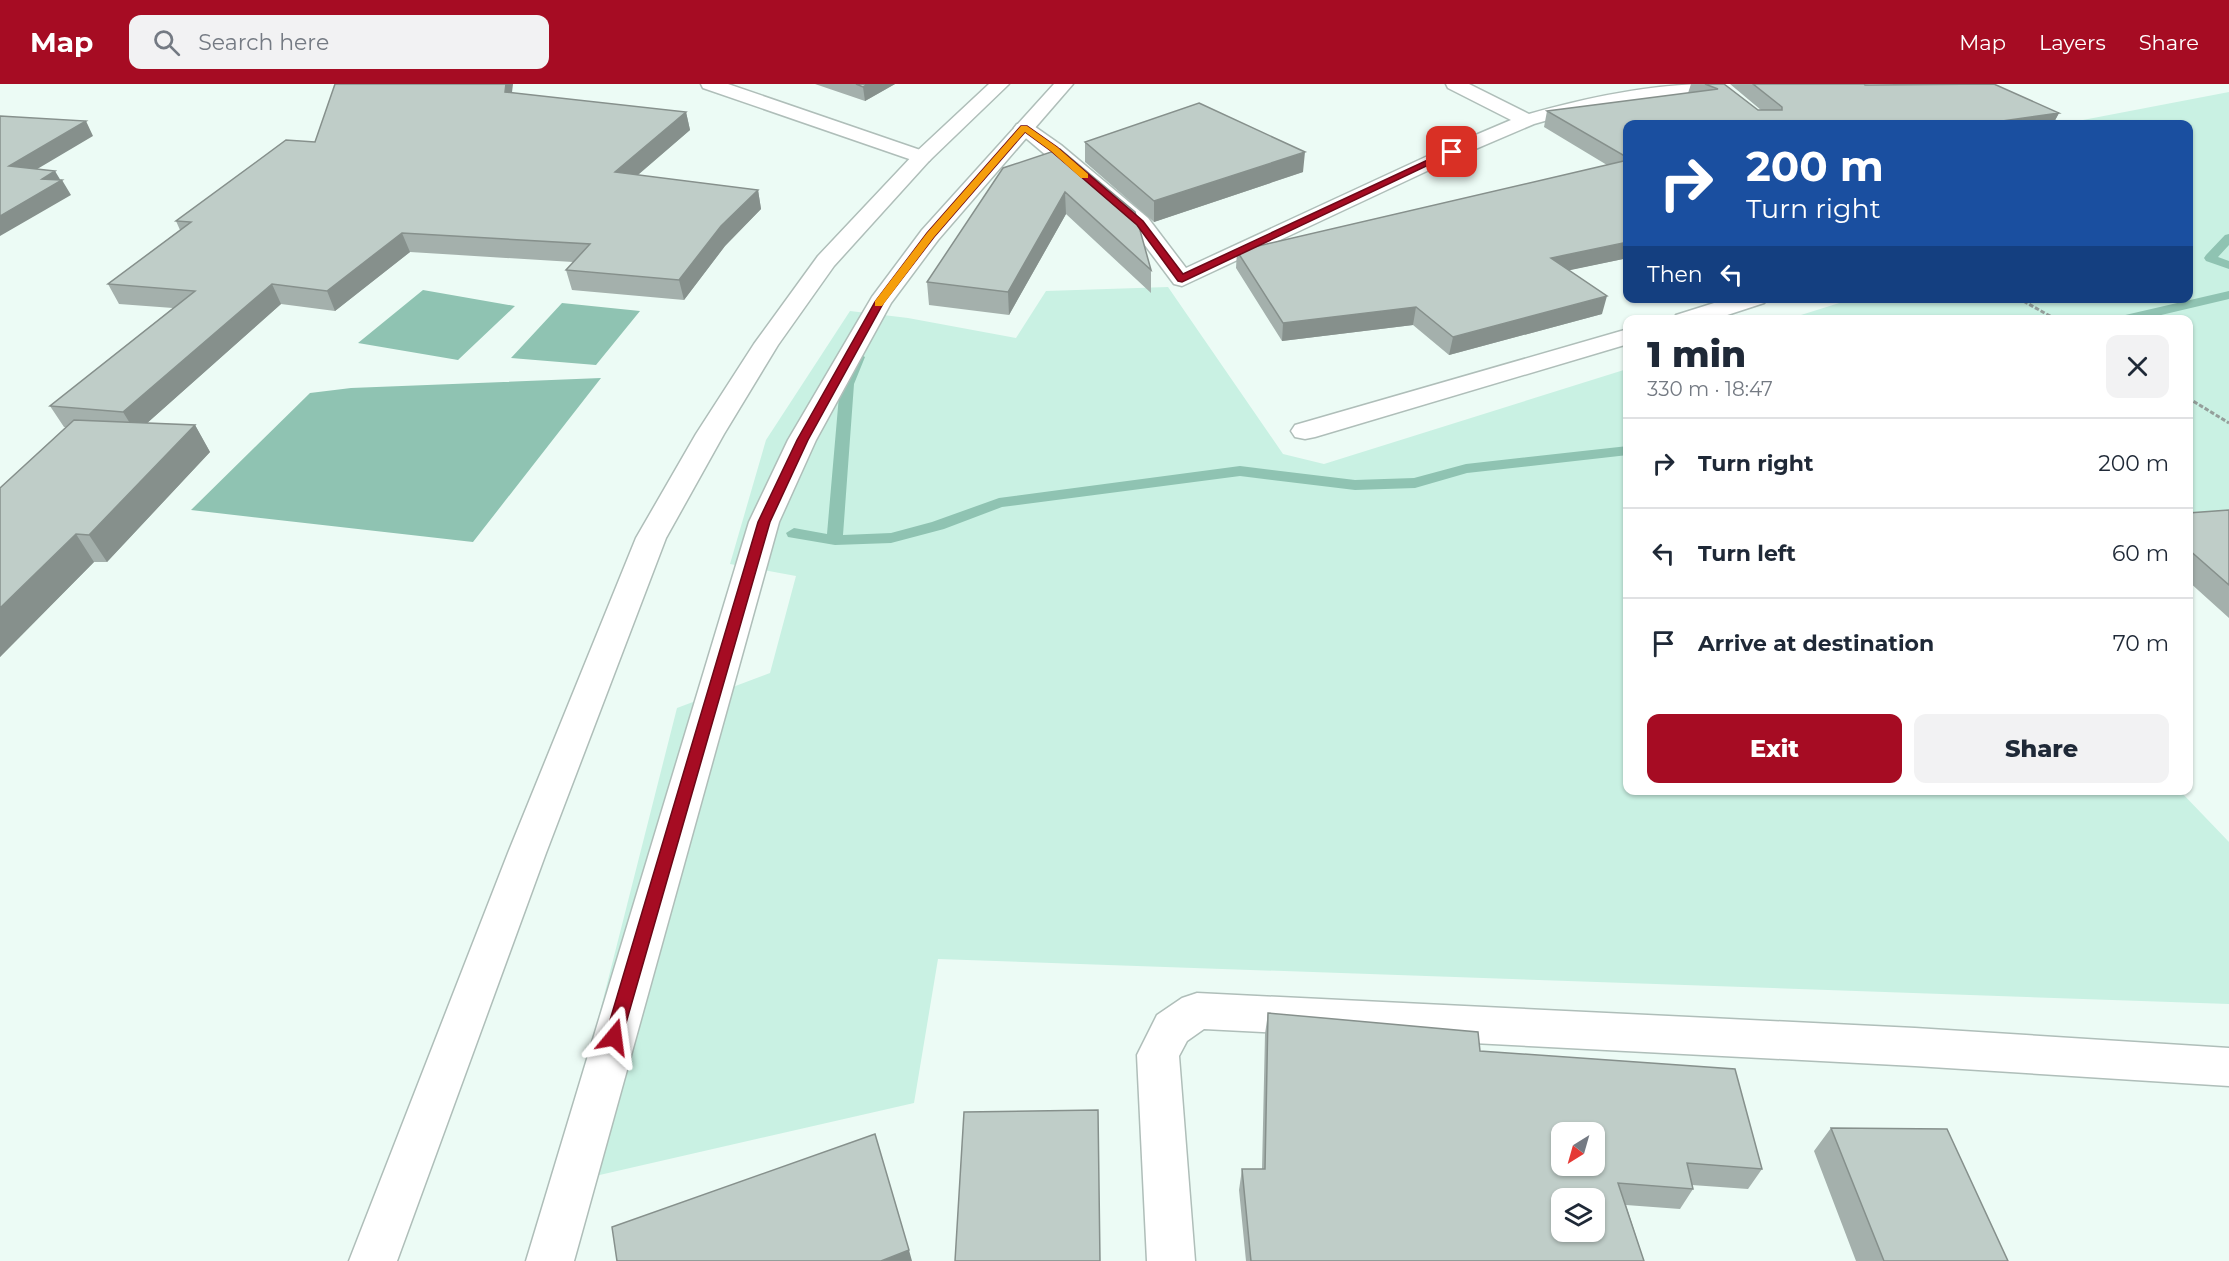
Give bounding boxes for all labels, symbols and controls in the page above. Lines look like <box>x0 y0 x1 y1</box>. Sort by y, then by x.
search box <box>129 15 549 69</box>
text: Map <box>30 25 93 59</box>
icon: search <box>150 26 183 59</box>
text: Search here <box>198 29 329 56</box>
text: Map <box>1959 30 2006 55</box>
text: Layers <box>2039 30 2106 55</box>
text: Share <box>2139 30 2199 55</box>
pin <box>1426 126 1477 177</box>
icon: arrive <box>1435 135 1468 168</box>
text: 200 m <box>1746 140 1884 192</box>
icon: right <box>1647 144 1725 222</box>
text: Turn right <box>1746 192 1881 225</box>
icon: left <box>1715 258 1748 291</box>
text: Then <box>1647 261 1703 288</box>
text: 1 min <box>1647 332 1746 376</box>
button: close <box>2106 335 2169 398</box>
text: 330 m · 18:47 <box>1647 377 1773 401</box>
icon: right <box>1647 447 1680 480</box>
text: Turn right <box>1698 450 1813 477</box>
text: 200 m <box>2098 450 2169 477</box>
icon: left <box>1647 537 1680 570</box>
text: Turn left <box>1698 540 1796 567</box>
text: 60 m <box>2112 540 2169 567</box>
icon: arrive <box>1647 627 1680 660</box>
text: Arrive at destination <box>1698 630 1934 657</box>
text: 70 m <box>2113 630 2169 657</box>
button: Exit <box>1647 714 1902 783</box>
button: Share <box>1914 714 2169 783</box>
position arrow <box>582 1005 646 1069</box>
north arrow <box>1551 1122 1605 1176</box>
map controls <box>1551 1122 1605 1242</box>
button: layers <box>1551 1188 1605 1242</box>

